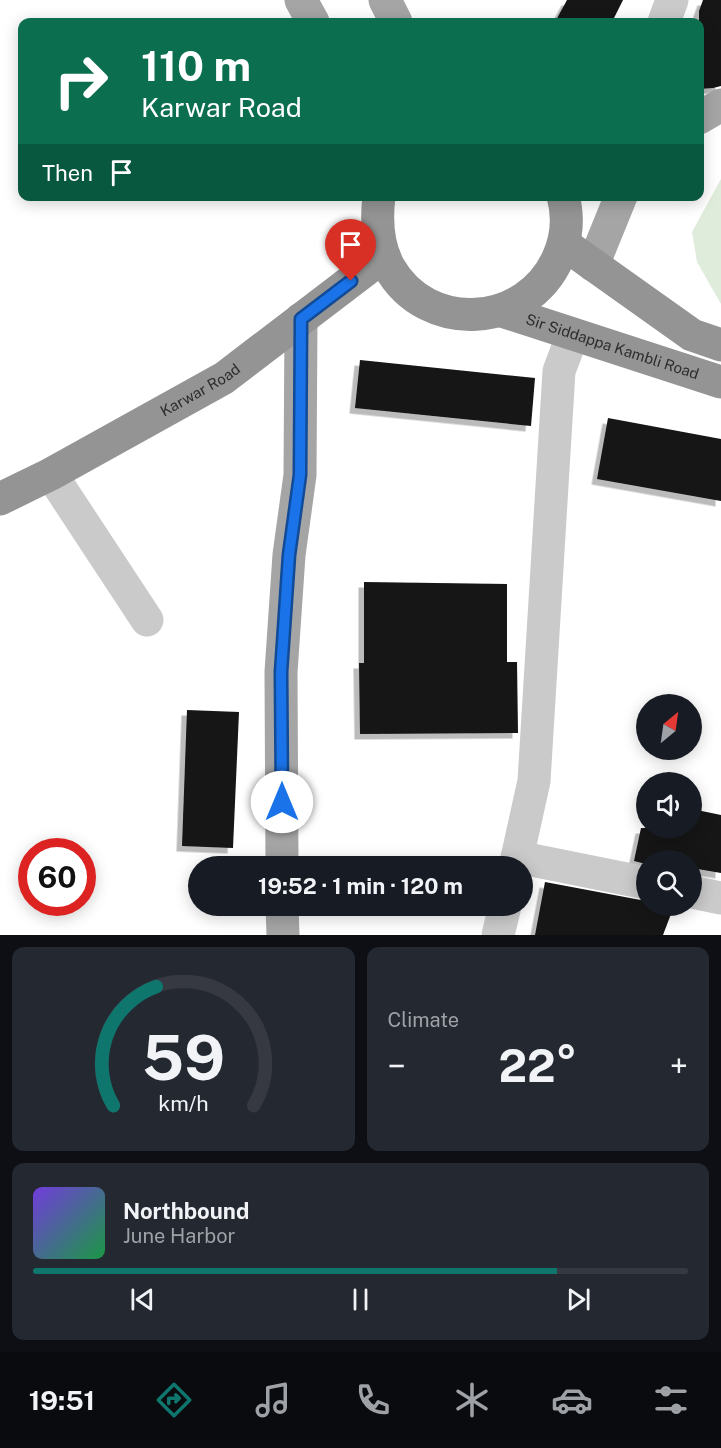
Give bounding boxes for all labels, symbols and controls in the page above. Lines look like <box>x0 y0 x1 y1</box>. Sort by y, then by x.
text: 110 m <box>141 41 251 90</box>
icon: right <box>42 42 120 120</box>
text: Karwar Road <box>141 91 302 123</box>
icon: arrive <box>105 156 138 189</box>
text: Then <box>42 160 93 186</box>
pin <box>325 219 376 281</box>
icon: arrive <box>334 228 367 261</box>
street label: Sir Siddappa Kambli Road <box>524 310 701 382</box>
street label: Karwar Road <box>157 360 243 420</box>
north arrow <box>636 694 702 760</box>
map controls <box>636 694 702 916</box>
position arrow <box>250 770 314 834</box>
button: sound <box>636 772 702 838</box>
speed limit sign: 60 <box>18 838 96 916</box>
button: search <box>636 850 702 916</box>
text: 19:52 · 1 min · 120 m <box>258 873 463 899</box>
text: Climate <box>388 1008 459 1032</box>
text: 59 <box>142 1021 225 1094</box>
text: 22° <box>499 1039 577 1092</box>
text: − <box>388 1047 406 1085</box>
text: + <box>670 1047 688 1085</box>
text: km/h <box>158 1091 208 1116</box>
text: Northbound <box>123 1198 249 1224</box>
text: June Harbor <box>123 1224 235 1248</box>
icon: previous <box>126 1283 159 1316</box>
icon: pause <box>344 1283 377 1316</box>
icon: next <box>562 1283 595 1316</box>
icon: directions <box>153 1379 195 1421</box>
icon: music <box>252 1379 294 1421</box>
icon: phone <box>352 1379 394 1421</box>
icon: climate <box>451 1379 493 1421</box>
icon: car <box>551 1379 593 1421</box>
icon: filters <box>650 1379 692 1421</box>
text: 19:51 <box>29 1384 95 1416</box>

